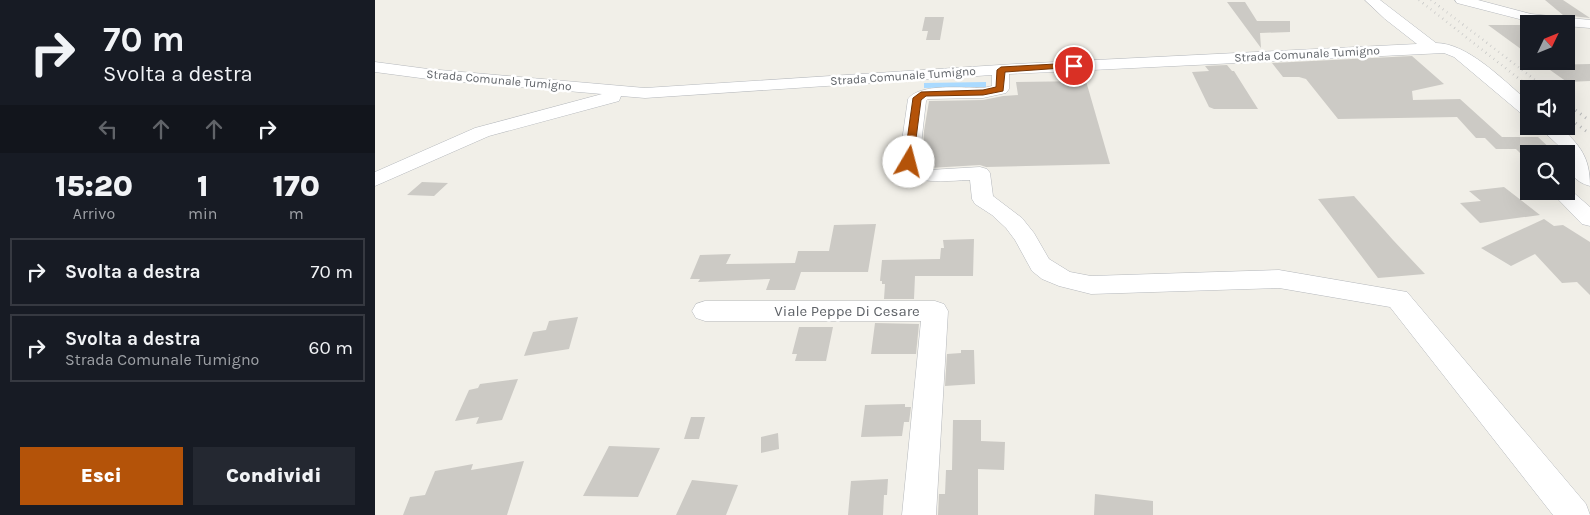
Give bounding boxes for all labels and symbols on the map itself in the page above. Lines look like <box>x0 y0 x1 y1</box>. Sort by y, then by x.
north arrow <box>1520 15 1575 70</box>
street label: Strada Comunale Tumigno <box>1234 43 1380 65</box>
pin <box>1053 45 1095 87</box>
street label: Strada Comunale Tumigno <box>830 64 976 88</box>
street label: Strada Comunale Tumigno <box>426 67 572 93</box>
position arrow <box>882 135 934 187</box>
street label: Viale Peppe Di Cesare <box>774 302 920 320</box>

